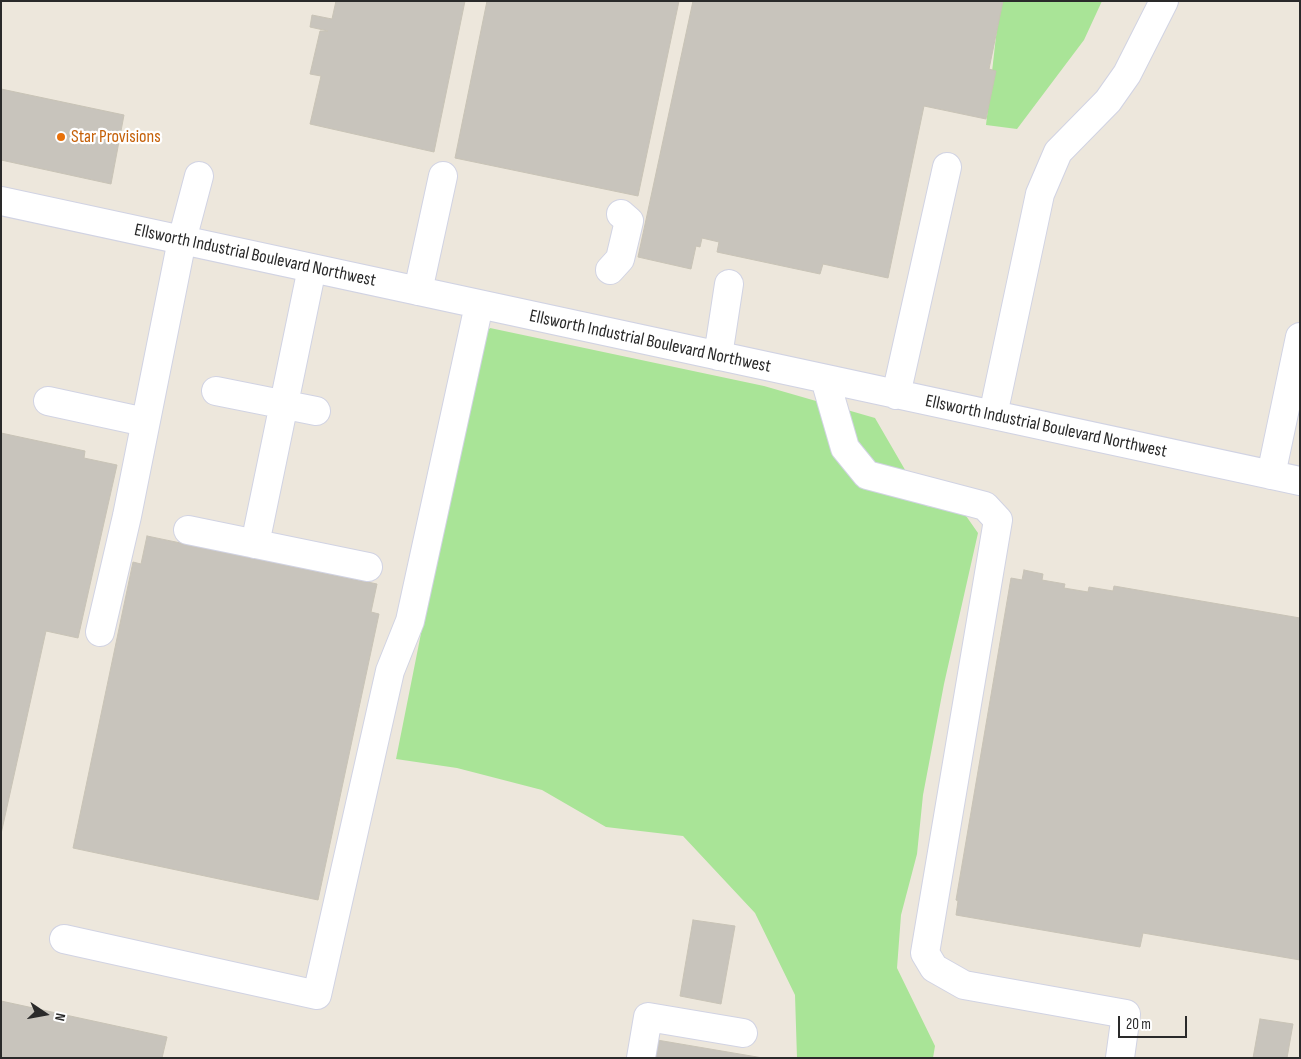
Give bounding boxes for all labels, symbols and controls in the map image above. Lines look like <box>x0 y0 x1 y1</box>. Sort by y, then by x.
place label: Star Provisions <box>71 126 161 148</box>
marker: Star Provisions <box>55 131 67 143</box>
street label: Ellsworth Industrial Boulevard Northwest <box>132 220 378 292</box>
street label: Ellsworth Industrial Boulevard Northwest <box>527 306 773 378</box>
street label: Ellsworth Industrial Boulevard Northwest <box>923 391 1169 463</box>
north arrow <box>20 989 70 1039</box>
scale bar <box>1121 1006 1190 1038</box>
text: N <box>51 1012 69 1023</box>
text: 20 m <box>1126 1015 1151 1034</box>

